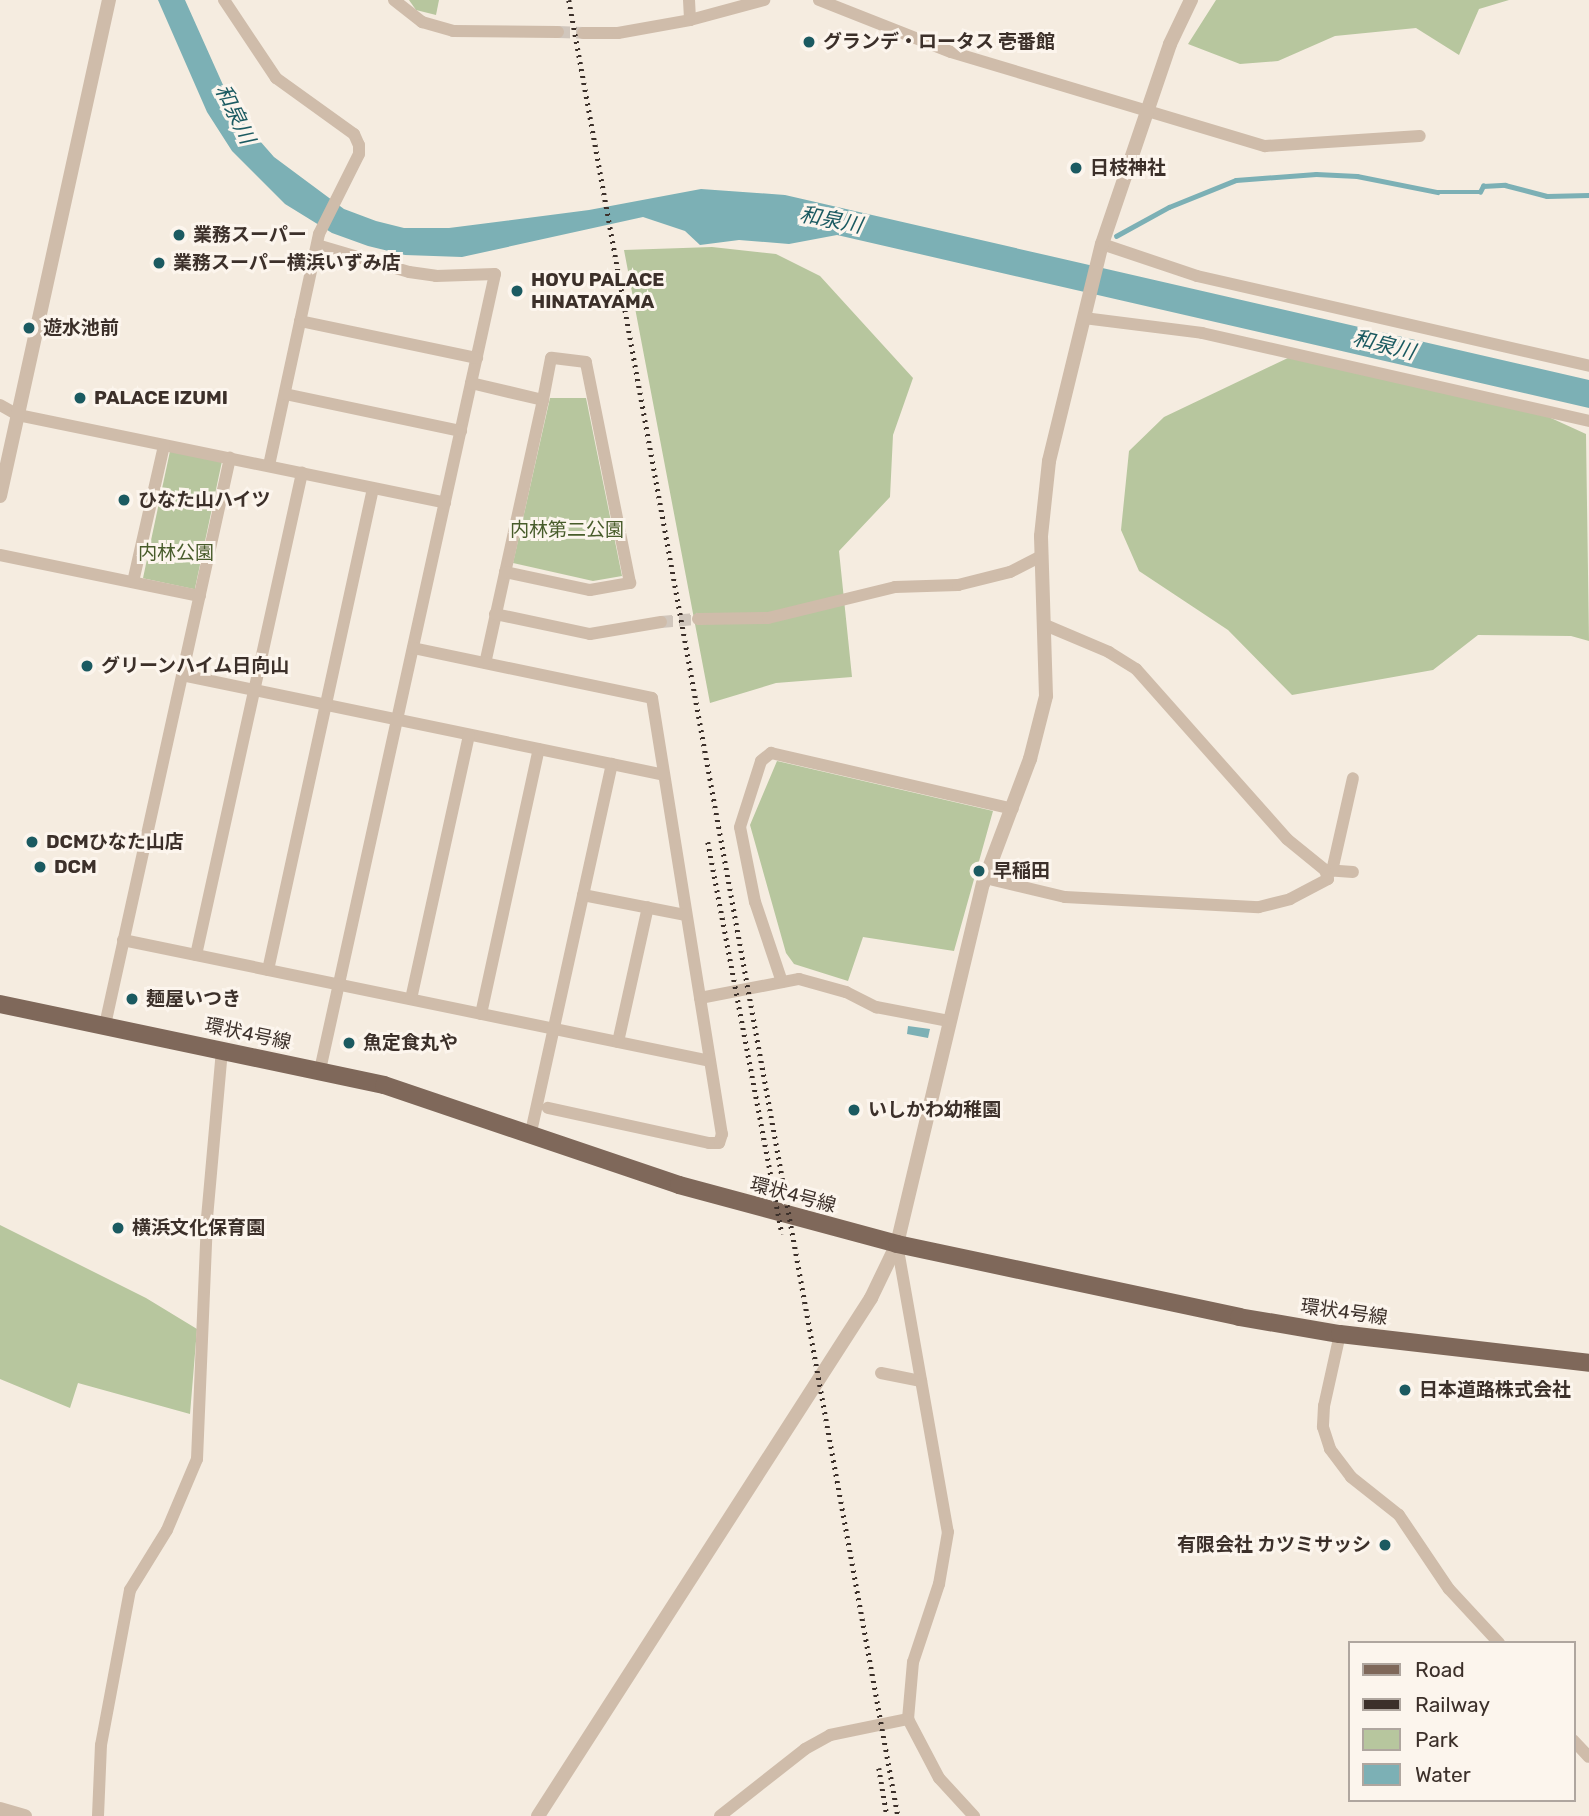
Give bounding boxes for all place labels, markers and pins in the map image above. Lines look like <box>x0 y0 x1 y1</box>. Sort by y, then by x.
place label: グランデ・ロータス 壱番館 <box>823 31 1055 53</box>
marker: グランデ・ロータス 壱番館 <box>801 34 817 50</box>
place label: 日枝神社 <box>1090 157 1166 179</box>
marker: 日枝神社 <box>1068 160 1084 176</box>
place label: 業務スーパー <box>193 224 307 246</box>
marker: 業務スーパー <box>171 227 187 243</box>
place label: 業務スーパー横浜いずみ店 <box>173 252 401 274</box>
marker: 業務スーパー横浜いずみ店 <box>151 255 167 271</box>
place label: HOYU PALACE HINATAYAMA <box>531 269 665 313</box>
marker: HOYU PALACE HINATAYAMA <box>509 283 525 299</box>
place label: 遊水池前 <box>43 317 119 339</box>
marker: 遊水池前 <box>21 320 37 336</box>
place label: PALACE IZUMI <box>94 387 228 409</box>
marker: PALACE IZUMI <box>72 390 88 406</box>
place label: ひなた山ハイツ <box>138 489 271 511</box>
marker: ひなた山ハイツ <box>116 492 132 508</box>
place label: グリーンハイム日向山 <box>101 655 291 677</box>
marker: グリーンハイム日向山 <box>79 658 95 674</box>
place label: DCMひなた山店 <box>46 831 184 853</box>
marker: DCMひなた山店 <box>24 834 40 850</box>
place label: DCM <box>54 856 97 878</box>
marker: DCM <box>32 859 48 875</box>
place label: 早稲田 <box>993 860 1050 882</box>
marker: 早稲田 <box>971 863 987 879</box>
place label: 麺屋いつき <box>146 988 241 1010</box>
marker: 麺屋いつき <box>124 991 140 1007</box>
place label: 魚定食丸や <box>363 1032 458 1054</box>
marker: 魚定食丸や <box>341 1035 357 1051</box>
place label: いしかわ幼稚園 <box>868 1099 1001 1121</box>
marker: いしかわ幼稚園 <box>846 1102 862 1118</box>
place label: 横浜文化保育園 <box>132 1217 265 1239</box>
marker: 横浜文化保育園 <box>110 1220 126 1236</box>
place label: 日本道路株式会社 <box>1419 1379 1571 1401</box>
marker: 日本道路株式会社 <box>1397 1382 1413 1398</box>
place label: 有限会社 カツミサッシ <box>1177 1534 1371 1556</box>
marker: 有限会社 カツミサッシ <box>1377 1537 1393 1553</box>

